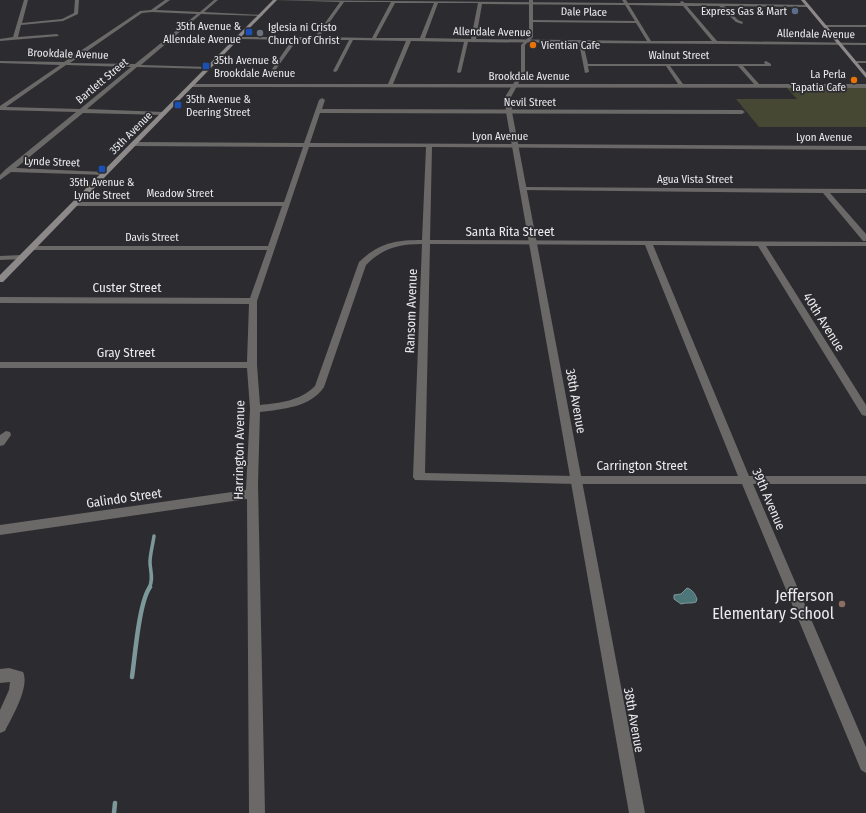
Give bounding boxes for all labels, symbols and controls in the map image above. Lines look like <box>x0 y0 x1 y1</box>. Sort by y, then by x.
street label: Dale Place <box>561 5 607 19</box>
place label: Express Gas & Mart <box>701 5 787 18</box>
marker: Express Gas & Mart <box>790 6 800 16</box>
place label: 35th Avenue & Allendale Avenue <box>163 20 241 46</box>
place label: Iglesia ni Cristo Church of Christ <box>268 21 340 47</box>
street label: Allendale Avenue <box>453 25 531 39</box>
marker: 35th Avenue & Allendale Avenue <box>244 27 254 37</box>
street label: Allendale Avenue <box>777 27 855 41</box>
marker: Iglesia ni Cristo Church of Christ <box>255 28 265 38</box>
place label: Vientian Cafe <box>541 39 600 52</box>
marker: Vientian Cafe <box>528 40 538 50</box>
street label: Brookdale Avenue <box>27 46 109 62</box>
street label: Walnut Street <box>649 49 710 62</box>
place label: 35th Avenue & Brookdale Avenue <box>214 54 295 80</box>
street label: Bartlett Street <box>73 55 131 106</box>
marker: 35th Avenue & Brookdale Avenue <box>201 61 211 71</box>
place label: La Perla Tapatia Cafe <box>791 68 846 94</box>
street label: Brookdale Avenue <box>488 70 570 83</box>
marker: La Perla Tapatia Cafe <box>849 75 859 85</box>
place label: 35th Avenue & Deering Street <box>186 93 251 119</box>
street label: Nevil Street <box>504 96 557 109</box>
marker: 35th Avenue & Deering Street <box>173 100 183 110</box>
street label: 35th Avenue <box>107 109 155 157</box>
street label: Lyon Avenue <box>472 130 528 143</box>
street label: Lyon Avenue <box>796 131 852 144</box>
street label: Lynde Street <box>24 155 81 169</box>
marker: 35th Avenue & Lynde Street <box>97 164 107 174</box>
street label: Agua Vista Street <box>657 173 733 186</box>
place label: 35th Avenue & Lynde Street <box>70 176 134 202</box>
street label: Meadow Street <box>146 187 214 200</box>
street label: Santa Rita Street <box>465 224 555 239</box>
street label: Davis Street <box>125 231 179 244</box>
street label: Ransom Avenue <box>402 268 420 354</box>
street label: Custer Street <box>93 280 162 295</box>
street label: 40th Avenue <box>800 290 848 354</box>
street label: Gray Street <box>97 345 156 360</box>
street label: 38th Avenue <box>563 367 589 435</box>
street label: Harrington Avenue <box>231 400 247 500</box>
street label: Carrington Street <box>597 458 688 473</box>
street label: 39th Avenue <box>749 466 789 532</box>
street label: Galindo Street <box>85 485 163 511</box>
place label: Jefferson Elementary School <box>712 586 834 623</box>
marker: Jefferson Elementary School <box>837 599 847 609</box>
street label: 38th Avenue <box>621 686 647 754</box>

